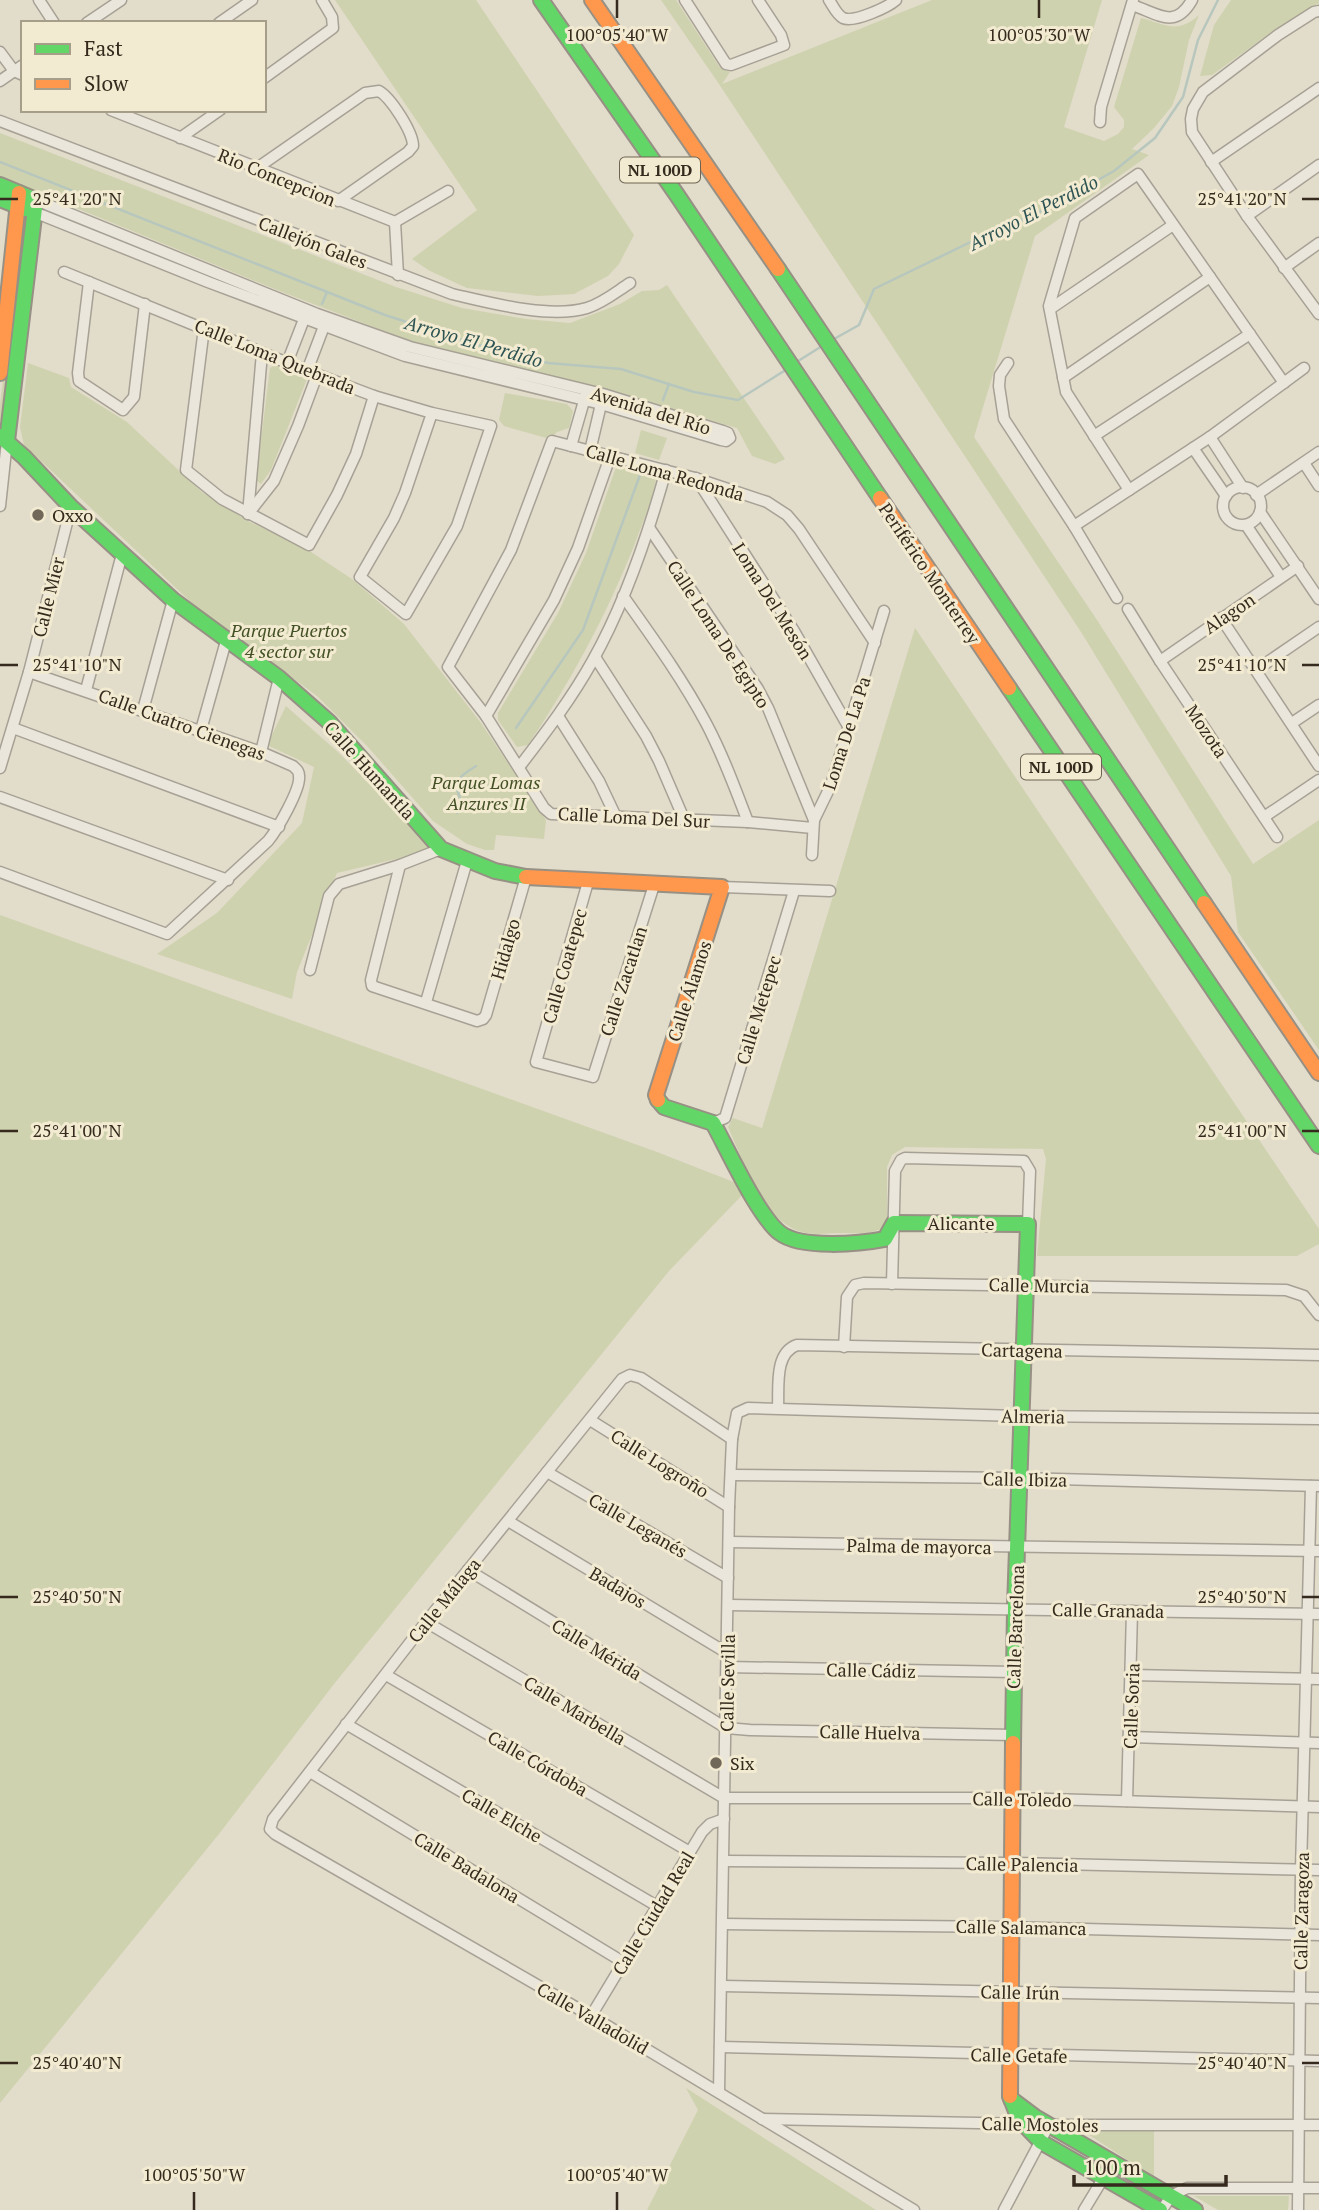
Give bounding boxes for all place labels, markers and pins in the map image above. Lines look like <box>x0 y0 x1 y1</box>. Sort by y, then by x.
place label: Oxxo <box>52 503 93 527</box>
marker: Oxxo <box>30 507 46 523</box>
place label: Six <box>730 1751 755 1775</box>
marker: Six <box>708 1755 724 1771</box>

